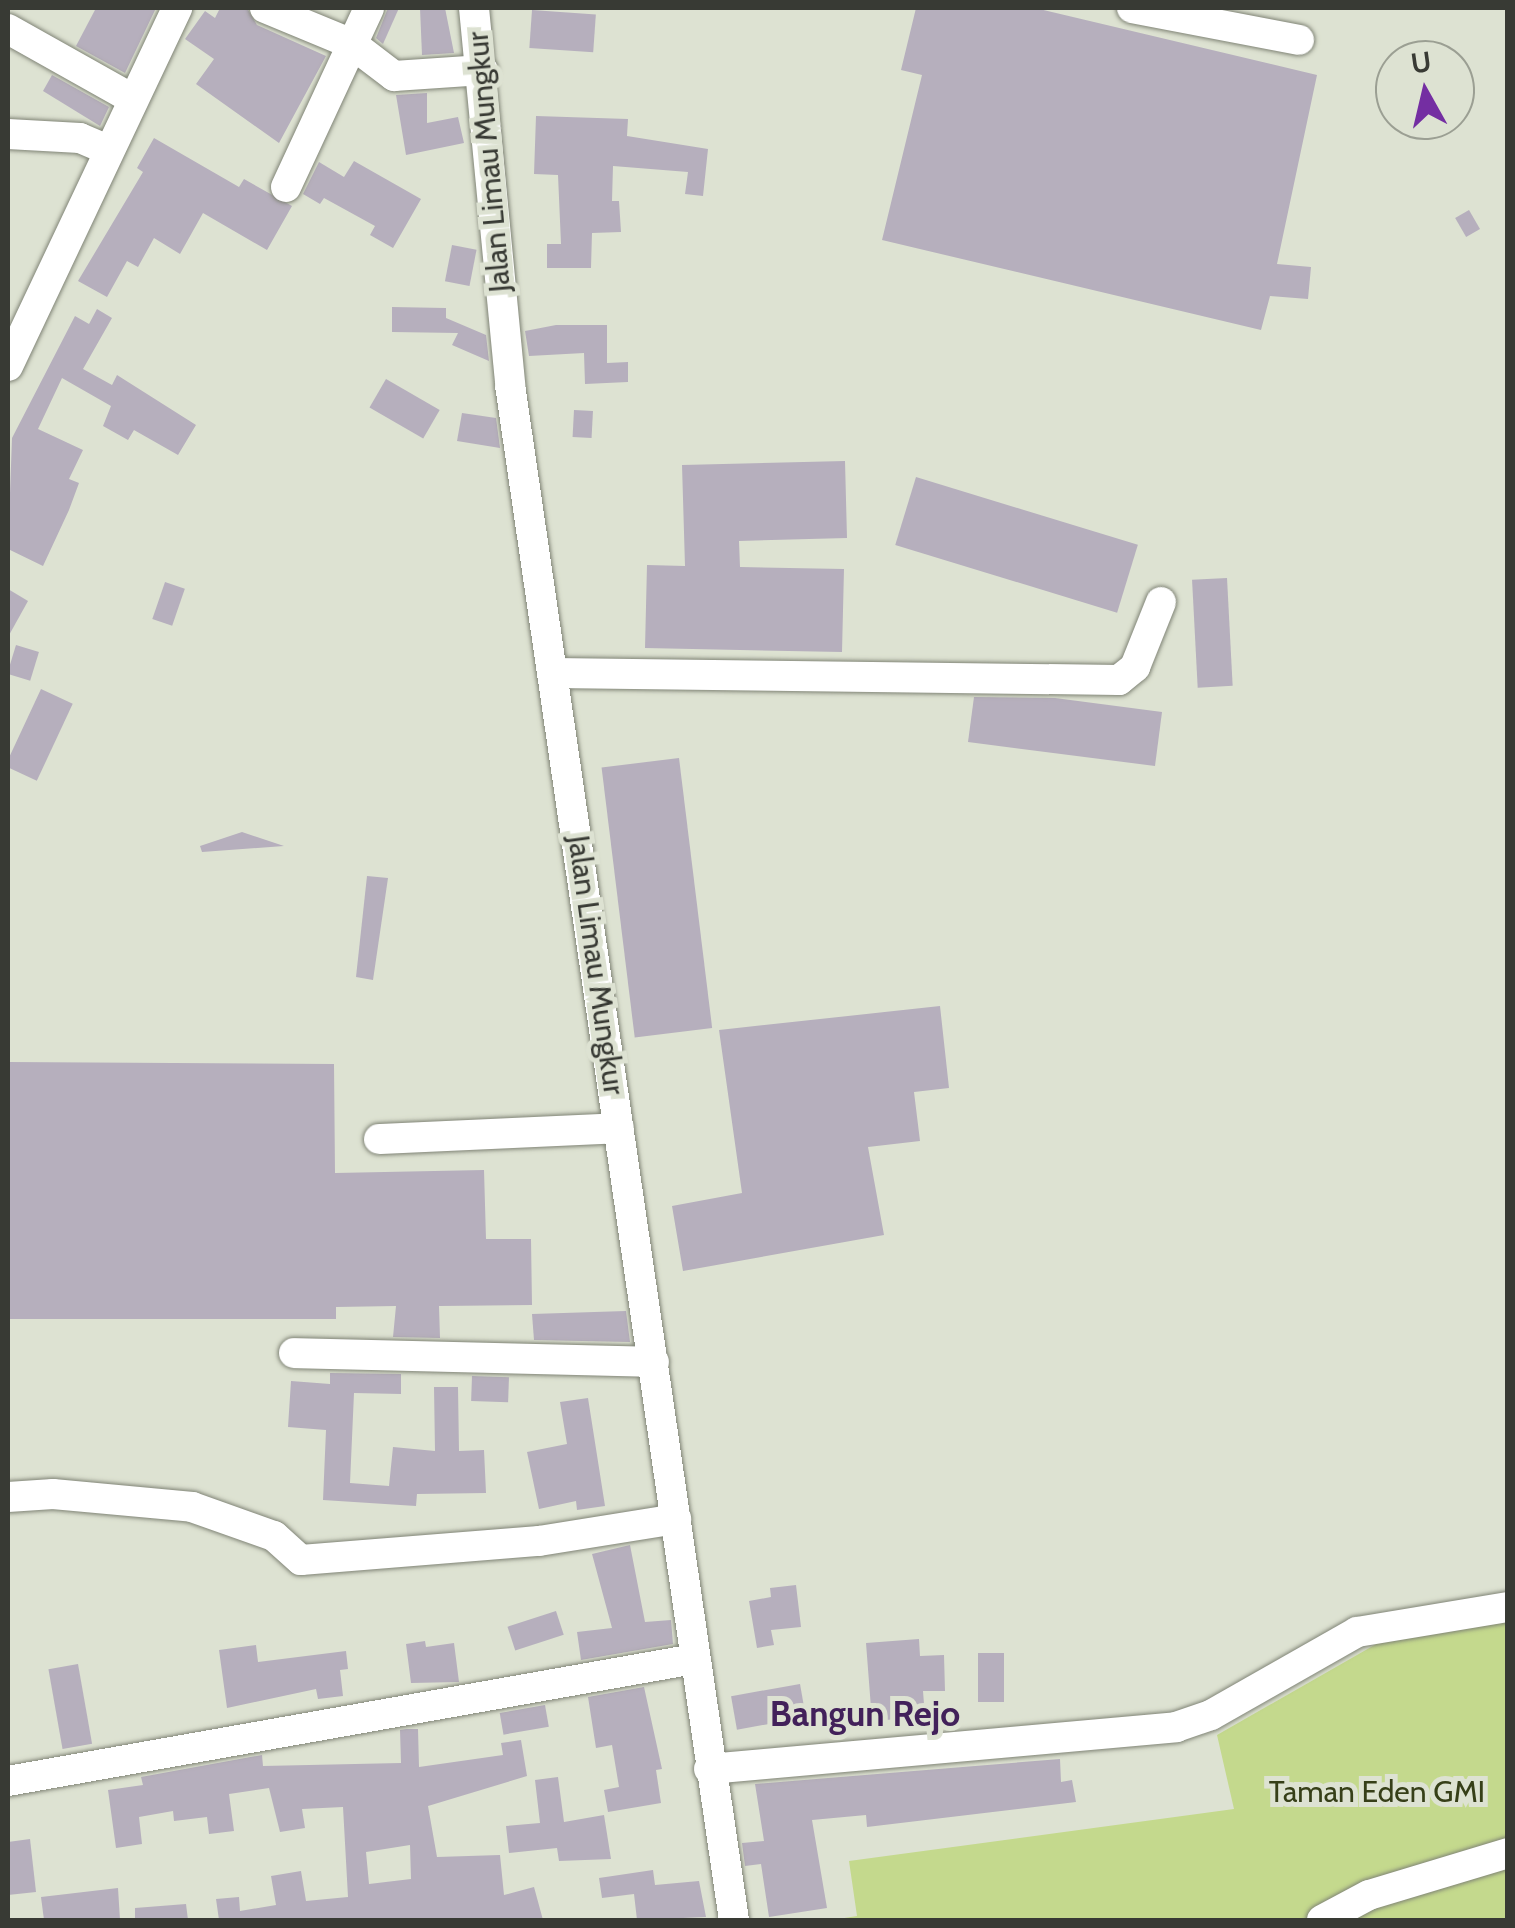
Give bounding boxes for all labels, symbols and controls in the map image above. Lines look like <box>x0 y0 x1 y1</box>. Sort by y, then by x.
street label: Jalan Limau Mungkur <box>460 30 518 294</box>
north arrow <box>1375 40 1475 140</box>
text: U <box>1409 44 1433 81</box>
street label: Jalan Limau Mungkur <box>560 833 632 1097</box>
district label: Bangun Rejo <box>770 1693 960 1735</box>
park label: Taman Eden GMI <box>1269 1774 1485 1810</box>

